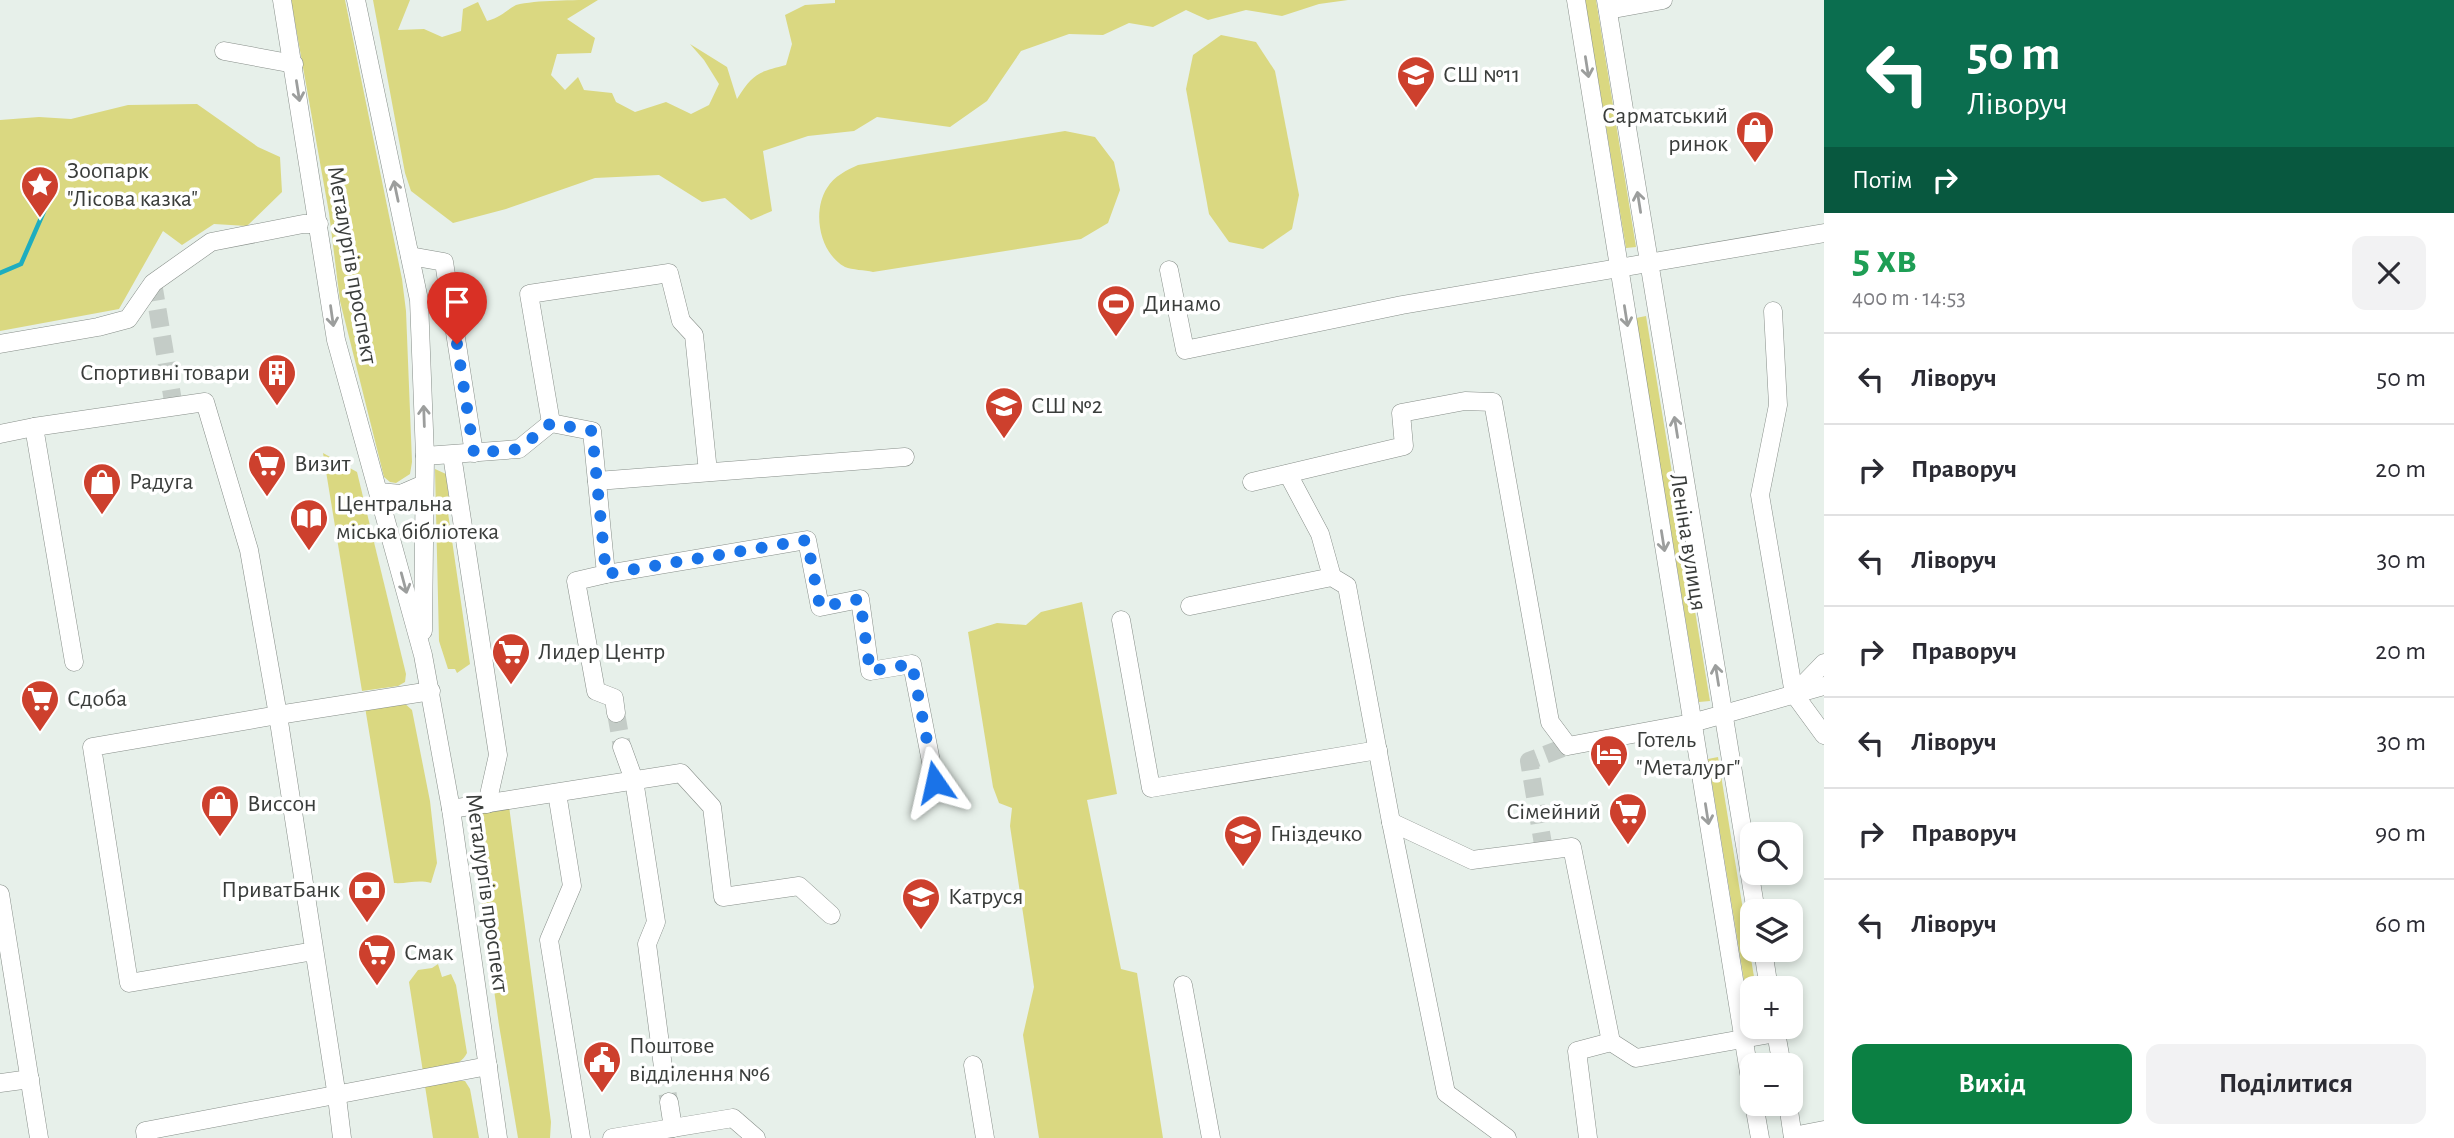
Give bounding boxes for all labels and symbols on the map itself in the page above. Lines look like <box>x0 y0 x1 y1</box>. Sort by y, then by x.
school or university icon: СШ №11 <box>1395 54 1437 109</box>
one-way arrow <box>1581 56 1594 78</box>
place label: СШ №11 <box>1443 63 1520 87</box>
one-way arrow <box>292 79 305 102</box>
place label: Сарматський ринок <box>1602 104 1728 156</box>
shop icon: Сарматський ринок <box>1734 109 1776 164</box>
place label: Зоопарк "Лісова казка" <box>67 159 198 211</box>
place icon: Зоопарк "Лісова казка" <box>19 164 61 219</box>
street label: Металургів проспект <box>323 164 381 366</box>
one-way arrow <box>389 180 402 203</box>
one-way arrow <box>1632 191 1645 214</box>
pin <box>427 272 487 344</box>
sports icon: Динамо <box>1095 283 1137 338</box>
place label: Динамо <box>1143 292 1221 316</box>
one-way arrow <box>326 304 339 327</box>
one-way arrow <box>1620 304 1633 327</box>
building icon: Спортивні товари <box>256 352 298 407</box>
place label: Спортивні товари <box>80 361 250 385</box>
school or university icon: СШ №2 <box>983 385 1025 440</box>
place label: СШ №2 <box>1031 394 1103 418</box>
one-way arrow <box>417 405 430 428</box>
one-way arrow <box>1669 416 1682 438</box>
supermarket icon: Визит <box>246 443 288 498</box>
place label: Визит <box>294 452 351 476</box>
shop icon: Радуга <box>81 461 123 516</box>
place label: Радуга <box>129 470 194 494</box>
street label: Леніна вулиця <box>1665 471 1711 613</box>
place label: Центральна міська бібліотека <box>336 492 499 544</box>
library icon: Центральна міська бібліотека <box>288 497 330 552</box>
one-way arrow <box>1657 529 1670 552</box>
one-way arrow <box>398 572 411 594</box>
supermarket icon: Лидер Центр <box>490 631 532 686</box>
place label: Лидер Центр <box>538 640 665 664</box>
one-way arrow <box>1710 664 1723 687</box>
supermarket icon: Сдоба <box>19 678 61 733</box>
place label: Сдоба <box>67 687 127 711</box>
place label: Готель "Металург" <box>1636 728 1740 780</box>
hotel icon: Готель "Металург" <box>1588 733 1630 788</box>
position arrow <box>898 745 972 819</box>
shop icon: Виссон <box>199 783 241 838</box>
supermarket icon: Сімейний <box>1607 791 1649 846</box>
place label: Виссон <box>247 792 317 816</box>
street label: Металургів проспект <box>461 792 513 994</box>
place label: Сімейний <box>1506 800 1601 824</box>
one-way arrow <box>1701 802 1714 825</box>
school or university icon: Гніздечко <box>1222 813 1264 868</box>
place label: Гніздечко <box>1270 822 1362 846</box>
bank icon: ПриватБанк <box>346 869 388 924</box>
school or university icon: Катруся <box>900 876 942 931</box>
place label: ПриватБанк <box>221 878 340 902</box>
place label: Катруся <box>948 885 1023 909</box>
supermarket icon: Смак <box>356 932 398 987</box>
place label: Смак <box>404 941 454 965</box>
place label: Поштове відділення №6 <box>629 1034 770 1086</box>
public building icon: Поштове відділення №6 <box>581 1039 623 1094</box>

